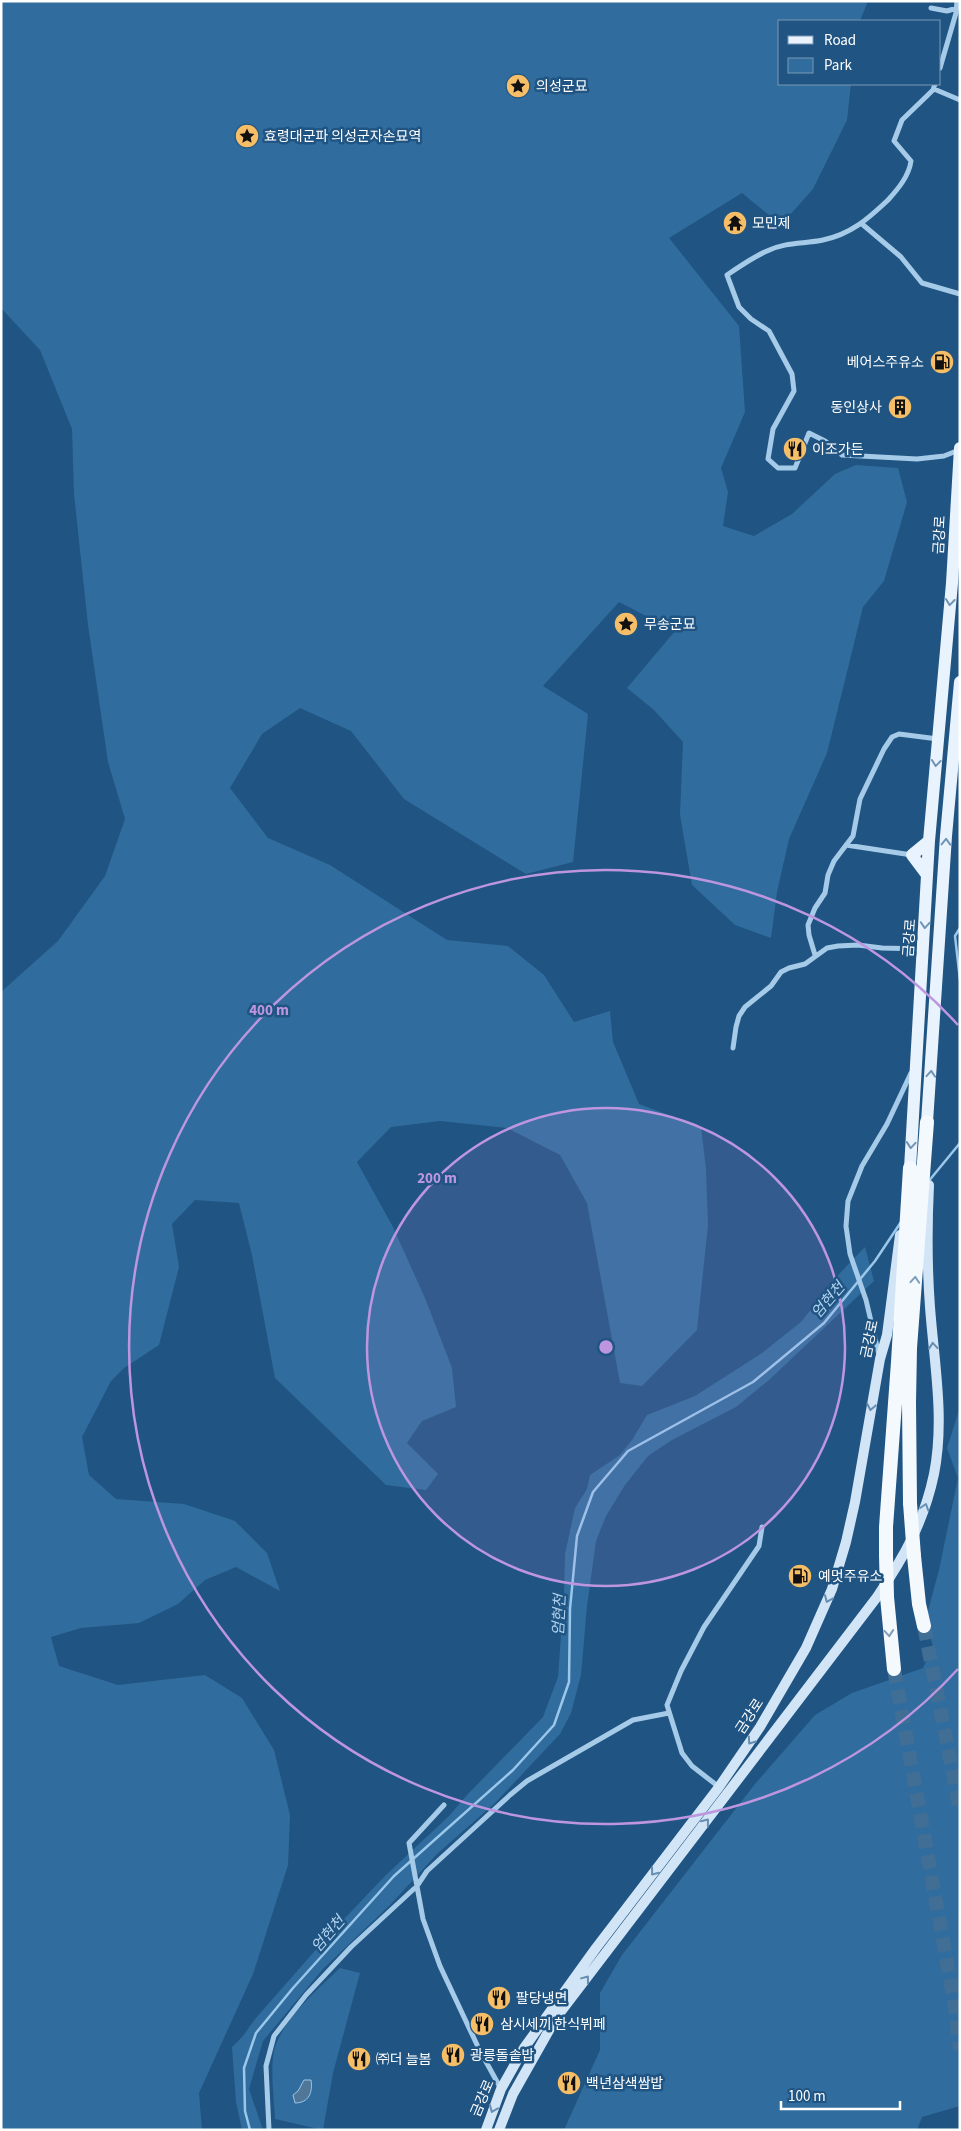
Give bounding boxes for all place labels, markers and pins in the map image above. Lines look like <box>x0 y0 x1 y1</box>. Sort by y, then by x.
place icon: 의성군묘 <box>505 73 531 99</box>
place label: 의성군묘 <box>536 77 588 97</box>
place icon: 효령대군파 의성군자손묘역 <box>234 123 260 149</box>
place label: 효령대군파 의성군자손묘역 <box>264 127 421 147</box>
temple icon: 모민제 <box>722 210 748 236</box>
place label: 모민제 <box>752 214 791 234</box>
fuel station icon: 베어스주유소 <box>929 349 955 375</box>
place label: 베어스주유소 <box>847 353 924 373</box>
building icon: 동인상사 <box>887 394 913 420</box>
place label: 동인상사 <box>830 398 882 418</box>
restaurant icon: 이조가든 <box>782 436 808 462</box>
place label: 이조가든 <box>812 440 864 460</box>
place icon: 무송군묘 <box>613 611 639 637</box>
place label: 무송군묘 <box>644 615 696 635</box>
centre of rings <box>597 1338 615 1356</box>
fuel station icon: 예멋주유소 <box>787 1563 813 1589</box>
place label: 예멋주유소 <box>818 1567 883 1587</box>
restaurant icon: 팔당냉면 <box>486 1985 512 2011</box>
place label: 팔당냉면 <box>516 1989 568 2009</box>
restaurant icon: 삼시세끼 한식뷔페 <box>469 2011 495 2037</box>
place label: 삼시세끼 한식뷔페 <box>500 2015 606 2035</box>
restaurant icon: 광릉돌솥밥 <box>440 2042 466 2068</box>
restaurant icon: ㈜더 늘봄 <box>346 2046 372 2072</box>
place label: 광릉돌솥밥 <box>470 2046 535 2066</box>
place label: ㈜더 늘봄 <box>376 2050 432 2070</box>
restaurant icon: 백년삼색쌈밥 <box>556 2070 582 2096</box>
place label: 백년삼색쌈밥 <box>586 2074 663 2094</box>

